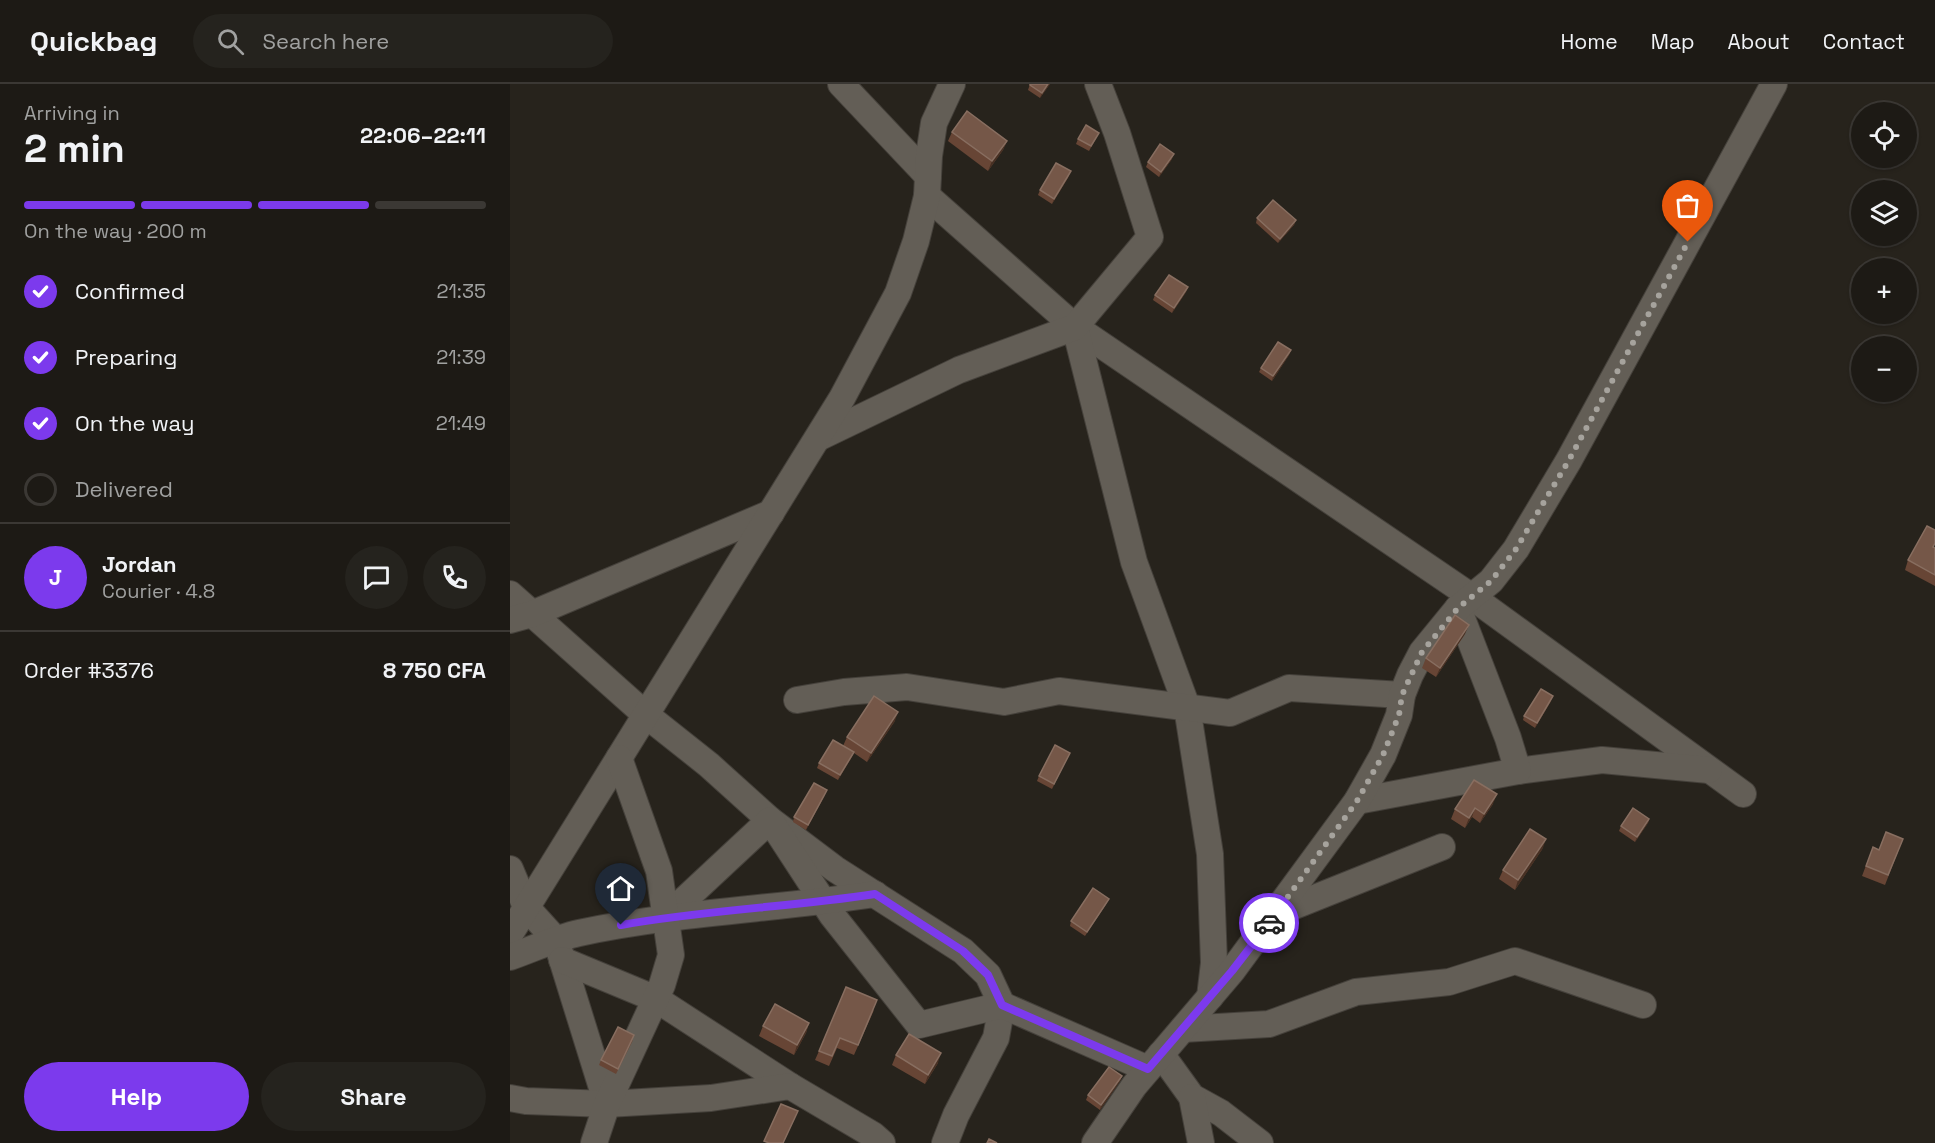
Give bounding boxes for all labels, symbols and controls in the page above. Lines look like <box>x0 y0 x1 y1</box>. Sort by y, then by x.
search box <box>193 14 613 68</box>
text: Quickbag <box>30 23 157 59</box>
icon: search <box>214 25 247 58</box>
text: Search here <box>262 27 389 55</box>
text: Home <box>1560 28 1618 55</box>
text: Map <box>1651 28 1695 55</box>
text: About <box>1728 28 1790 55</box>
text: Contact <box>1823 28 1905 55</box>
text: Arriving in <box>24 100 120 126</box>
map controls <box>1851 102 1917 402</box>
button: locate <box>1851 102 1917 168</box>
text: 22:06–22:11 <box>360 121 486 149</box>
text: 2 min <box>24 124 125 173</box>
pin <box>1662 180 1713 242</box>
button: layers <box>1851 180 1917 246</box>
icon: bag <box>1671 189 1704 222</box>
text: On the way · 200 m <box>24 218 207 244</box>
button: + <box>1851 258 1917 324</box>
icon: check <box>24 275 57 308</box>
text: Confirmed <box>75 277 185 305</box>
text: 21:35 <box>436 278 486 304</box>
button: − <box>1851 336 1917 402</box>
icon: check <box>24 341 57 374</box>
text: Preparing <box>75 343 177 371</box>
text: 21:39 <box>436 344 486 370</box>
icon: check <box>24 407 57 440</box>
text: On the way <box>75 409 194 437</box>
text: 21:49 <box>436 410 486 436</box>
text: Delivered <box>75 475 173 503</box>
button: chat <box>345 546 408 609</box>
button: phone <box>423 546 486 609</box>
text: Jordan <box>102 550 177 578</box>
text: J <box>49 563 62 591</box>
text: Courier · 4.8 <box>102 578 215 604</box>
text: Order #3376 <box>24 656 154 684</box>
text: 8 750 CFA <box>383 656 486 684</box>
pin <box>595 863 646 925</box>
icon: home <box>604 872 637 905</box>
courier <box>1239 893 1299 953</box>
icon: car <box>1253 907 1286 940</box>
button: Help <box>24 1062 249 1131</box>
button: Share <box>261 1062 486 1131</box>

